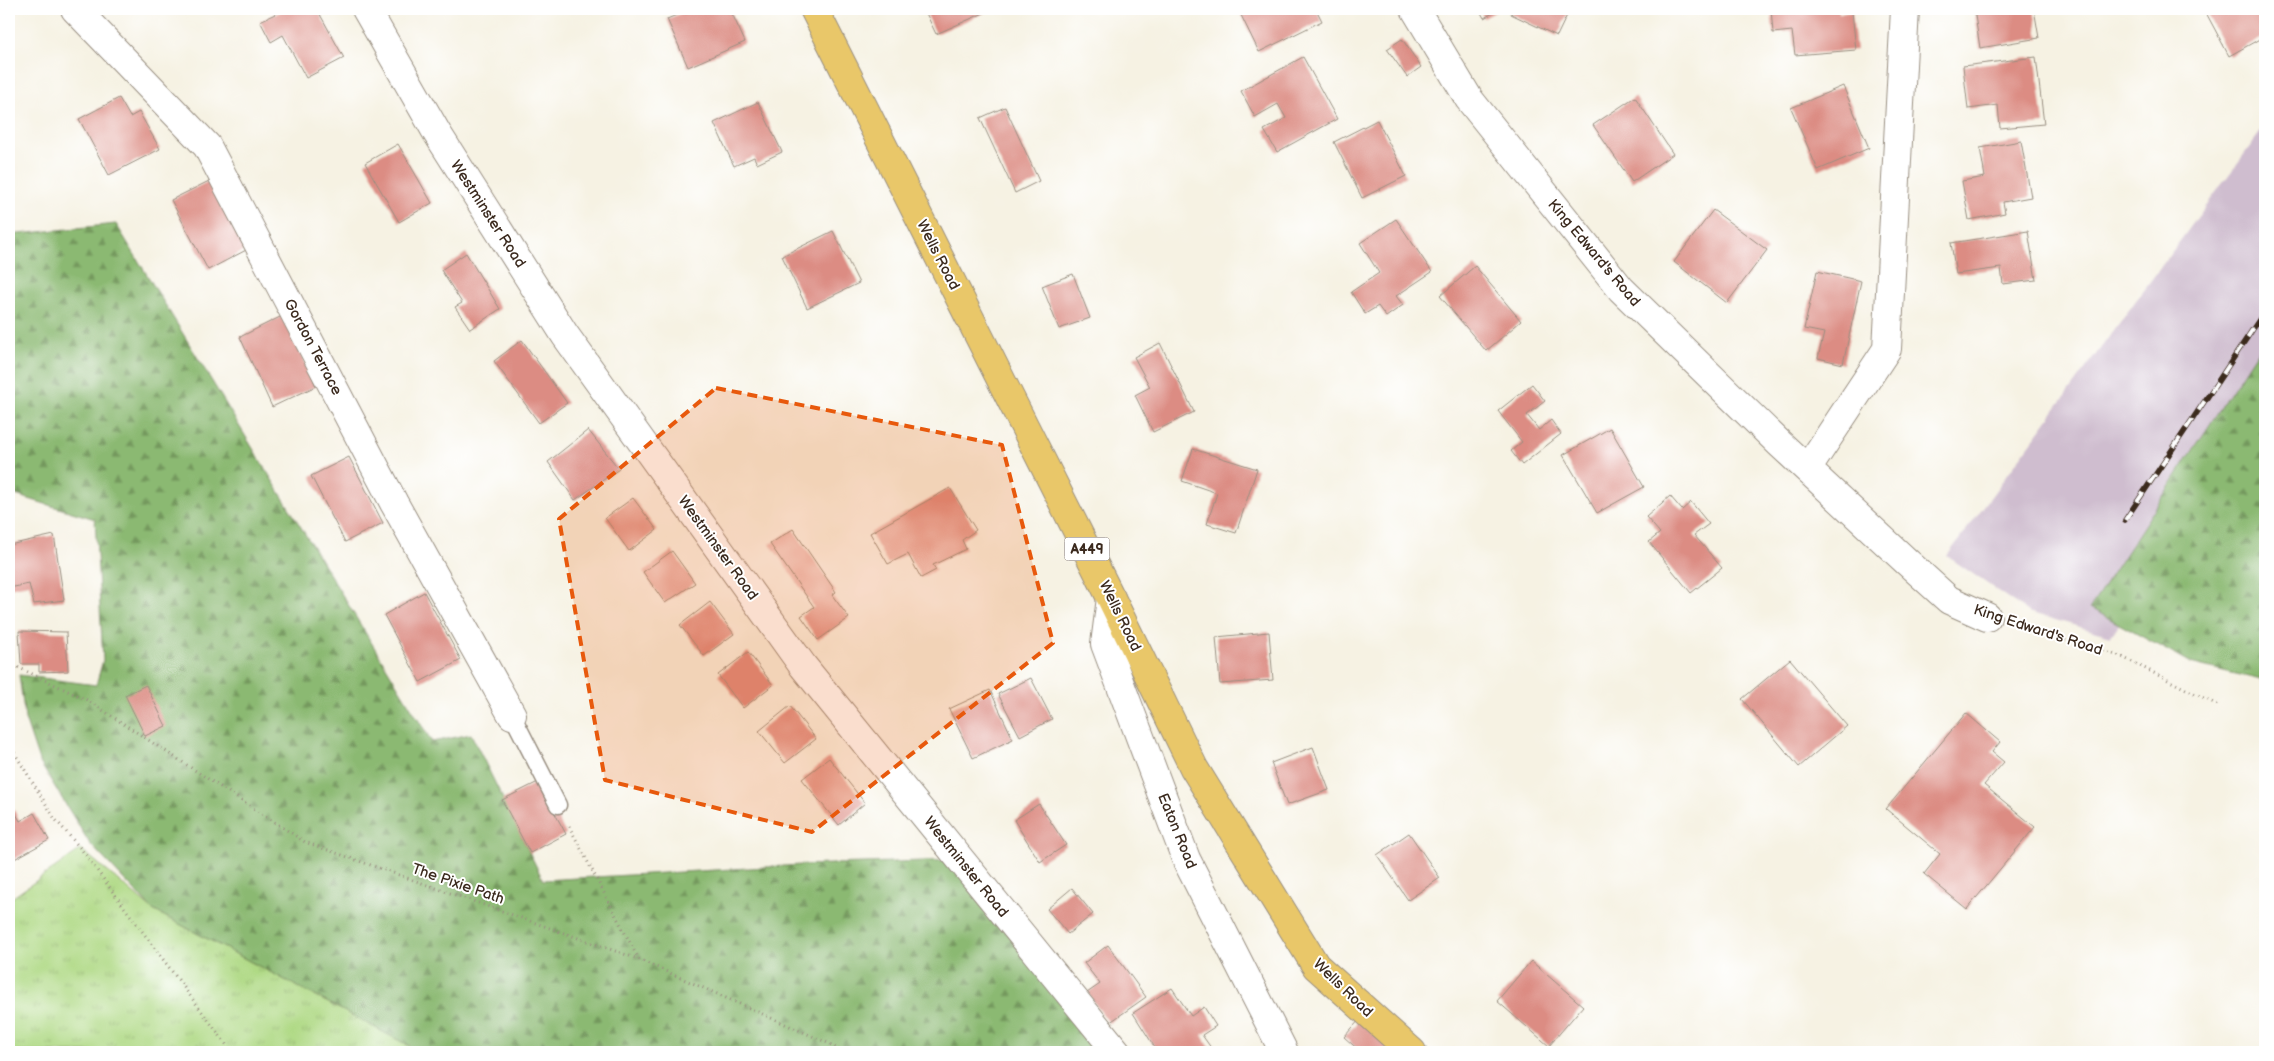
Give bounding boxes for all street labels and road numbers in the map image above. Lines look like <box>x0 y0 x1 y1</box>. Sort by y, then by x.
street label: Westminster Road <box>446 157 530 271</box>
street label: King Edward's Road <box>1543 195 1645 311</box>
street label: Wells Road <box>912 217 964 293</box>
street label: Gordon Terrace <box>280 296 346 398</box>
street label: Westminster Road <box>674 492 762 604</box>
road number: A449 <box>1064 538 1110 560</box>
street label: Wells Road <box>1095 578 1145 654</box>
street label: King Edward's Road <box>1971 600 2105 660</box>
street label: Eaton Road <box>1153 790 1201 872</box>
street label: Westminster Road <box>919 813 1013 921</box>
street label: The Pixie Path <box>409 859 507 909</box>
street label: Wells Road <box>1309 955 1377 1021</box>

